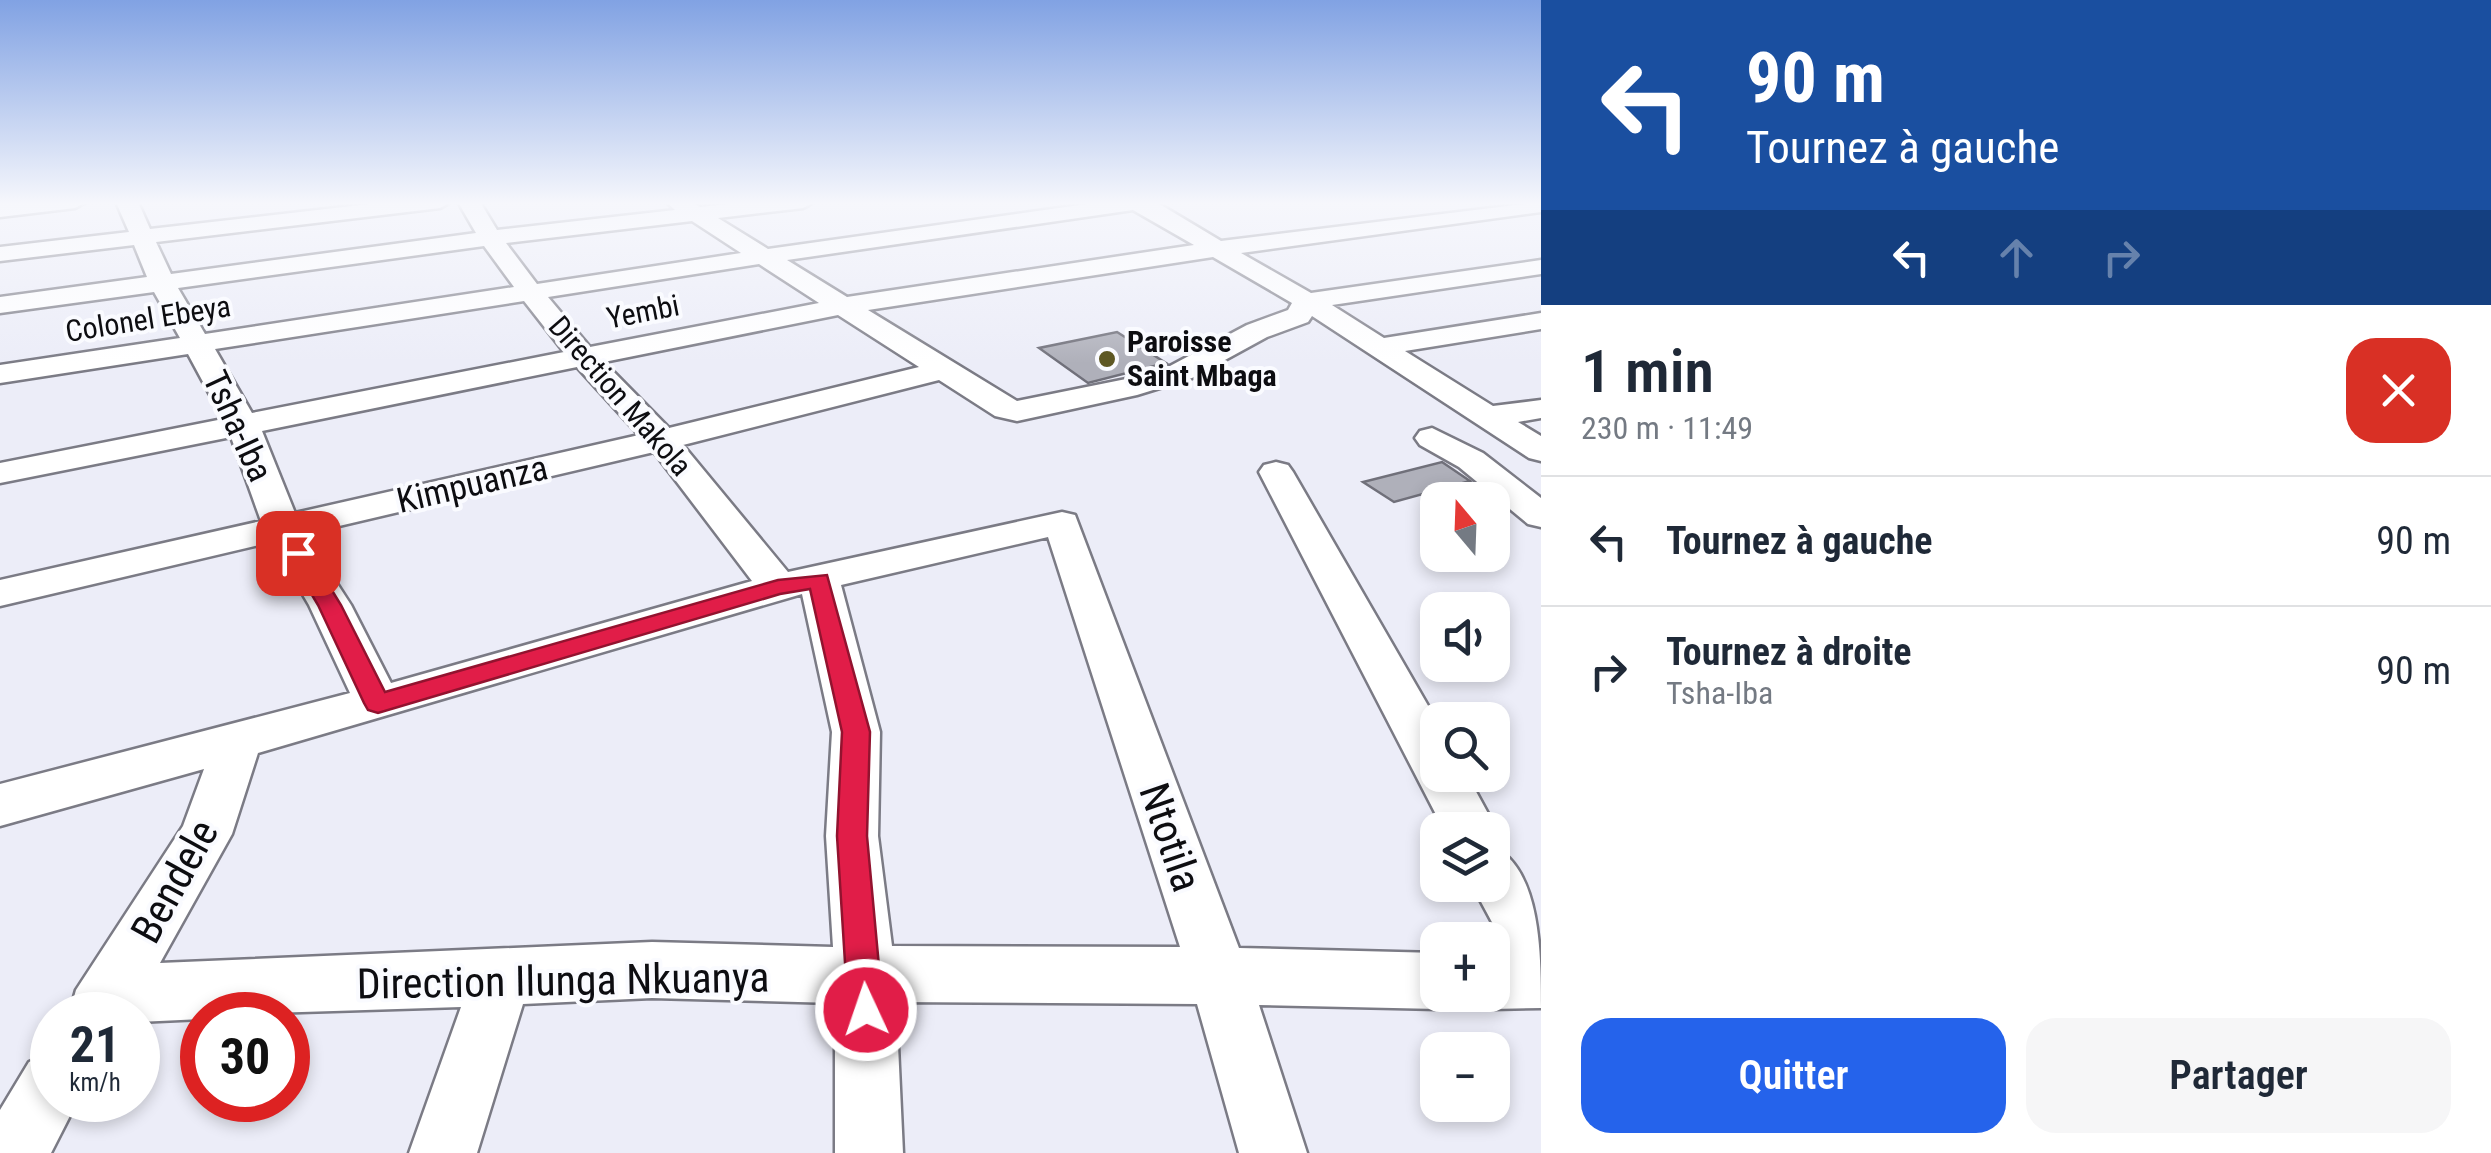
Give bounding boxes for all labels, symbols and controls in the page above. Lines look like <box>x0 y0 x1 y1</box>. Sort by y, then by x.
text: 90 m <box>1746 37 1885 119</box>
icon: left <box>1581 40 1711 170</box>
text: Tournez à gauche <box>1746 121 2059 174</box>
icon: left <box>1884 230 1939 285</box>
icon: ahead <box>1989 230 2044 285</box>
icon: right <box>2094 230 2149 285</box>
street label: Yembi <box>604 287 682 336</box>
street label: Colonel Ebeya <box>63 288 233 349</box>
street label: Direction Makola <box>542 309 699 483</box>
place label: Paroisse Saint Mbaga <box>1127 324 1277 393</box>
text: 1 min <box>1581 336 1714 407</box>
button: close <box>2346 338 2451 443</box>
marker: Paroisse Saint Mbaga <box>1096 348 1118 370</box>
street label: Tsha-Iba <box>194 364 281 488</box>
text: 230 m · 11:49 <box>1581 409 1753 447</box>
street label: Kimpuanza <box>393 447 552 522</box>
north arrow <box>1420 482 1510 572</box>
map controls <box>1420 482 1510 1122</box>
pin <box>256 511 341 596</box>
icon: left <box>1581 514 1636 569</box>
text: Tournez à gauche <box>1666 519 1933 563</box>
text: 90 m <box>2376 519 2451 563</box>
icon: arrive <box>271 526 326 581</box>
button: sound <box>1420 592 1510 682</box>
text: Tournez à droite <box>1666 630 1912 674</box>
icon: right <box>1581 644 1636 699</box>
text: 90 m <box>2376 649 2451 693</box>
text: Tsha-Iba <box>1666 674 1773 712</box>
button: search <box>1420 702 1510 792</box>
street label: Ntotila <box>1129 777 1212 898</box>
street label: Bendele <box>121 811 228 951</box>
button: layers <box>1420 812 1510 902</box>
button: + <box>1420 922 1510 1012</box>
street label: Direction Ilunga Nkuanya <box>356 952 770 1009</box>
position arrow <box>814 958 918 1062</box>
speed limit sign: 30 <box>180 992 310 1122</box>
text: 21 <box>70 1016 120 1074</box>
button: Quitter <box>1581 1018 2006 1133</box>
button: Partager <box>2026 1018 2451 1133</box>
button: − <box>1420 1032 1510 1122</box>
text: km/h <box>69 1068 121 1097</box>

